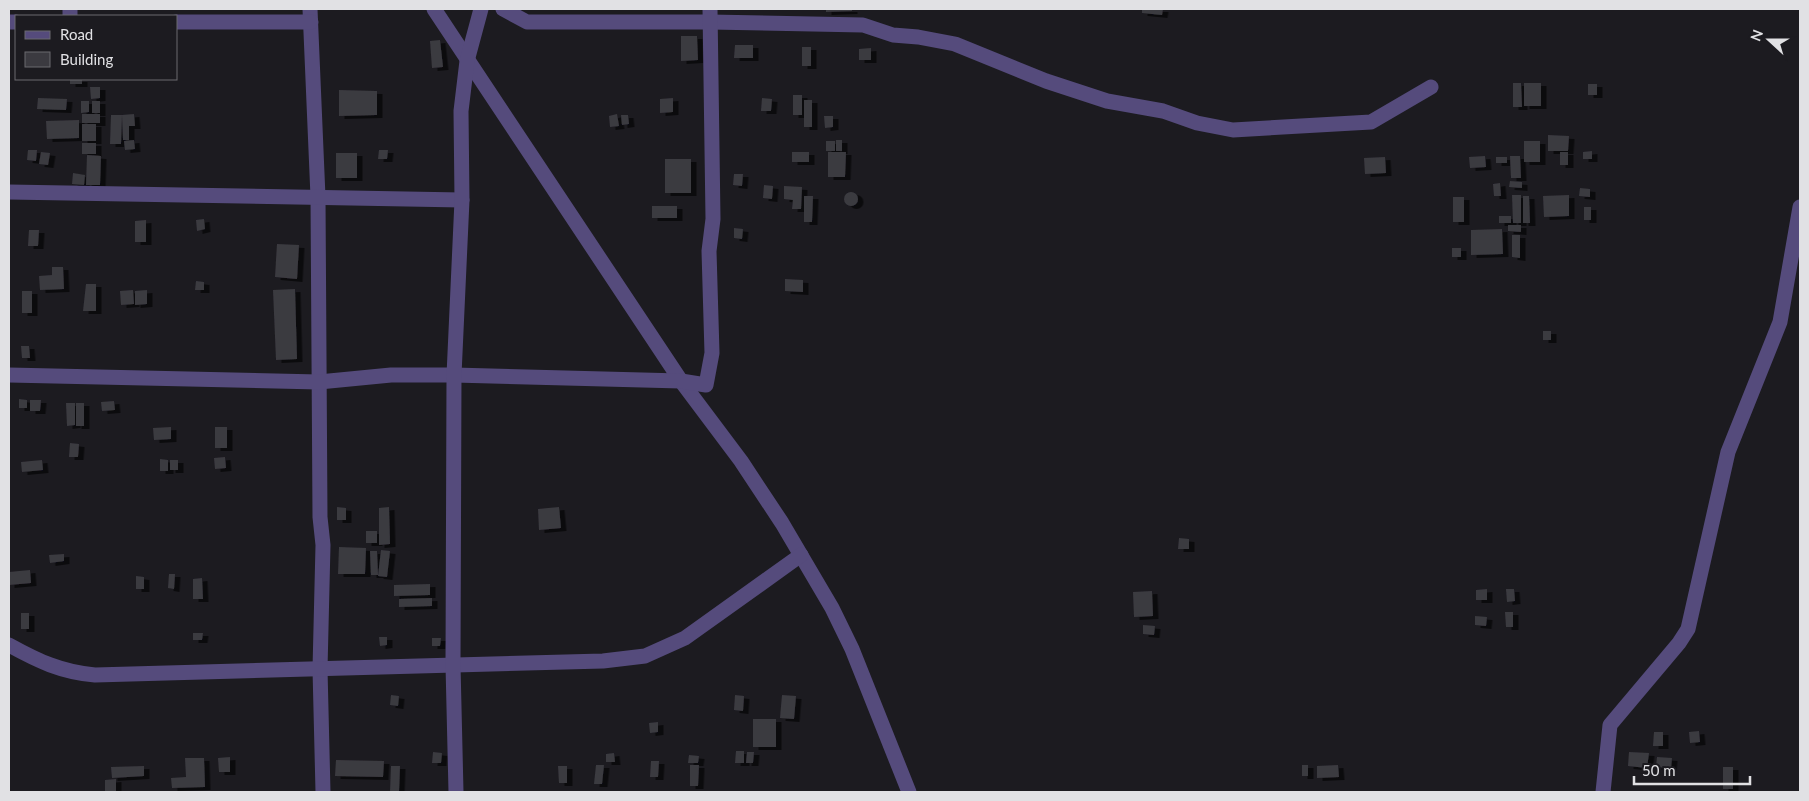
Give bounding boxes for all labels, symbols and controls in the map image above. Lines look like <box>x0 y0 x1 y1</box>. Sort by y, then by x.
legend <box>15 15 178 80</box>
north arrow <box>1744 15 1794 65</box>
text: Road <box>60 25 93 43</box>
text: N <box>1747 27 1766 43</box>
text: Building <box>60 50 113 68</box>
scale bar <box>1634 754 1750 786</box>
text: 50 m <box>1642 761 1676 779</box>

